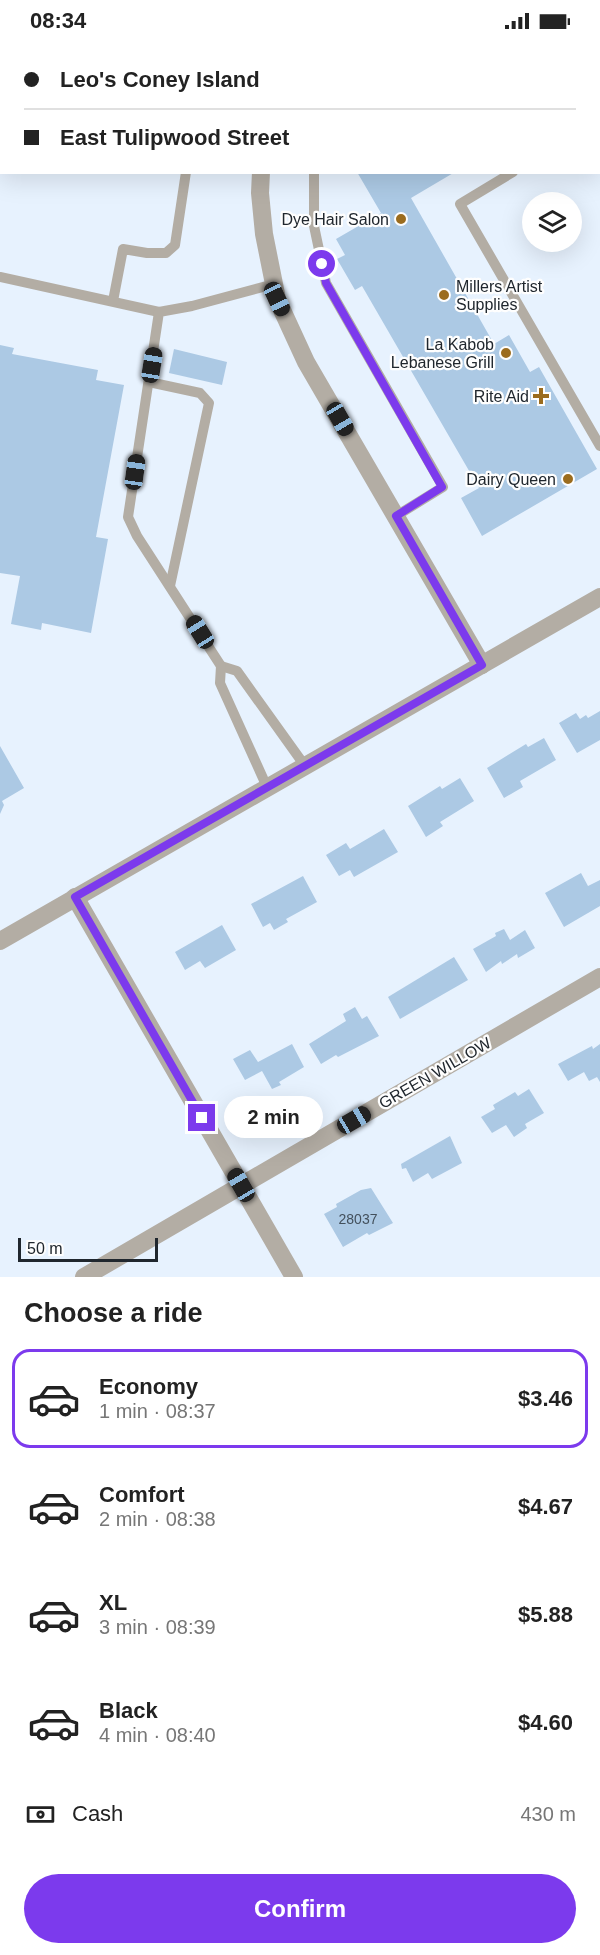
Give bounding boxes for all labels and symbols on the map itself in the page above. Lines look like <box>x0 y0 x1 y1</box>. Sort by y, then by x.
place label: Dye Hair Salon <box>281 211 389 228</box>
marker: Dye Hair Salon <box>394 212 408 226</box>
route start <box>308 250 335 277</box>
place label: Millers Artist Supplies <box>456 278 543 313</box>
car <box>261 279 293 319</box>
marker: Millers Artist Supplies <box>437 288 451 302</box>
place label: La Kabob Lebanese Grill <box>391 336 494 371</box>
car <box>140 346 164 384</box>
marker: La Kabob Lebanese Grill <box>499 346 513 360</box>
place label: Rite Aid <box>474 388 529 405</box>
marker: Rite Aid <box>534 389 548 403</box>
car <box>323 399 357 439</box>
car <box>124 453 146 491</box>
place label: Dairy Queen <box>466 471 556 488</box>
marker: Dairy Queen <box>561 472 575 486</box>
car <box>183 612 217 652</box>
street label: GREEN WILLOW <box>376 1034 495 1112</box>
callout: 2 min <box>223 1097 322 1139</box>
car <box>334 1103 374 1137</box>
route end <box>188 1104 215 1131</box>
car <box>224 1165 258 1205</box>
house number: 28037 <box>339 1211 378 1227</box>
scale bar <box>18 1235 158 1262</box>

